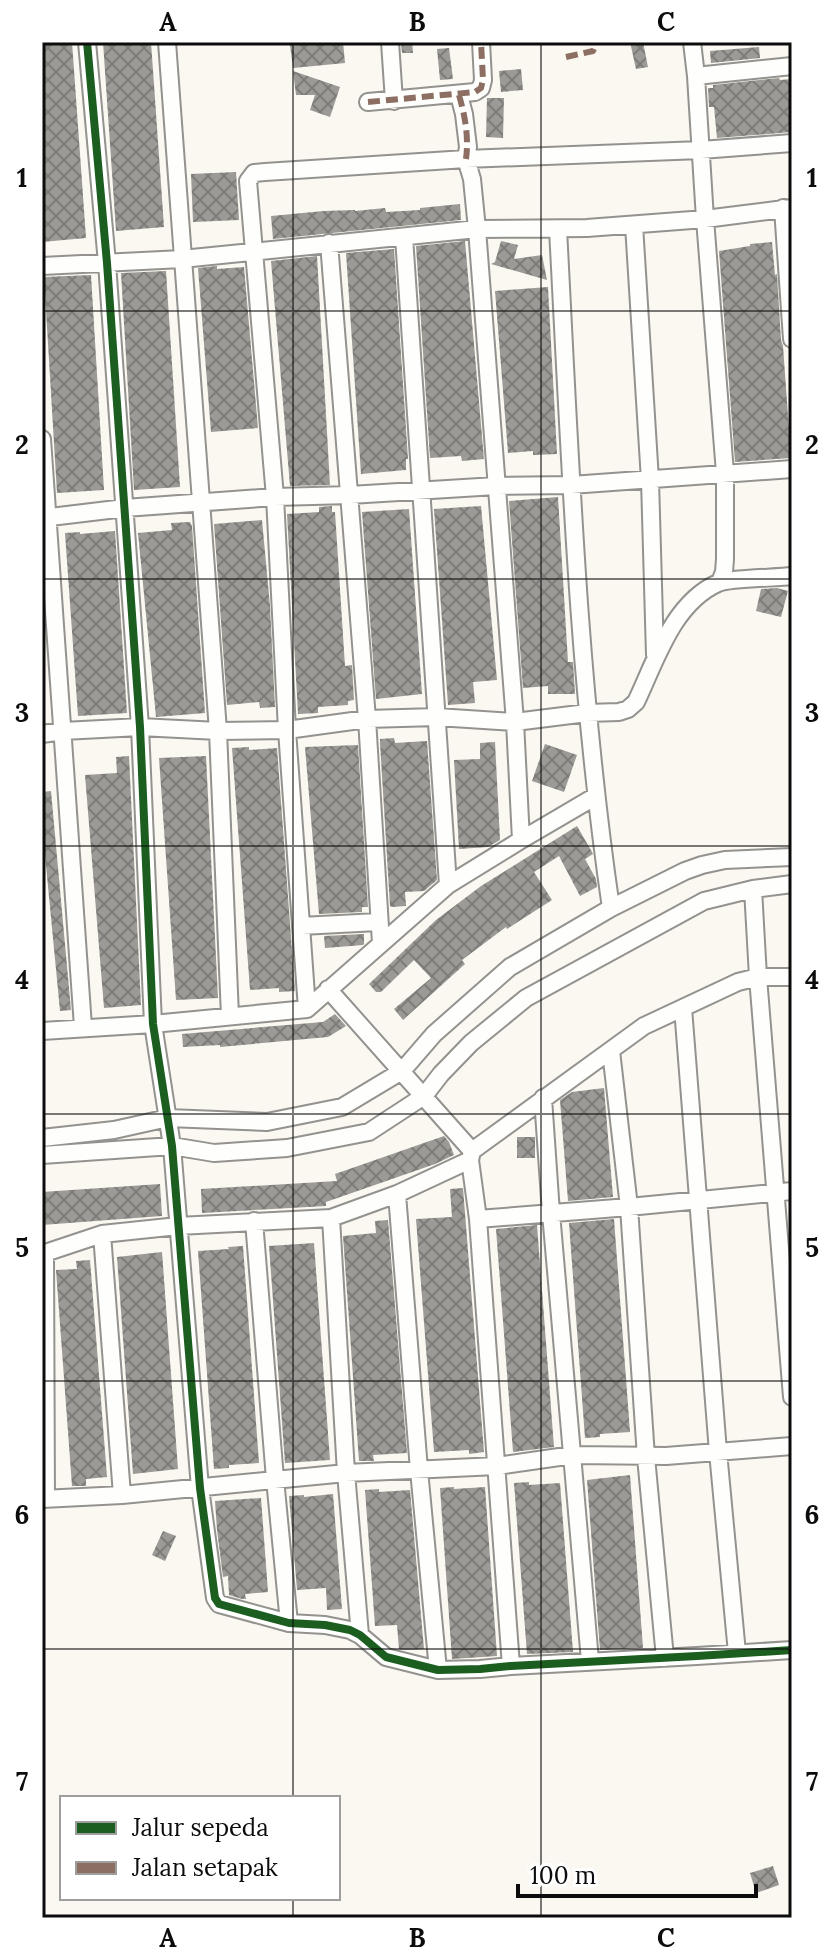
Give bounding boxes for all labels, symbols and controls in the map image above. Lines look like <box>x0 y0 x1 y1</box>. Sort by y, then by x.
text: A <box>159 5 177 38</box>
text: B <box>408 5 426 38</box>
text: C <box>657 5 675 38</box>
text: 1 <box>17 161 27 194</box>
text: 1 <box>807 161 817 194</box>
text: 2 <box>15 428 29 461</box>
text: 2 <box>805 428 819 461</box>
text: 3 <box>15 696 29 729</box>
text: 3 <box>805 696 819 729</box>
text: 4 <box>15 963 29 996</box>
text: 4 <box>805 963 819 996</box>
text: 5 <box>15 1231 29 1264</box>
text: 5 <box>805 1231 819 1264</box>
text: 6 <box>15 1498 29 1531</box>
text: 6 <box>805 1498 819 1531</box>
text: 7 <box>16 1765 28 1798</box>
text: 7 <box>806 1765 818 1798</box>
legend <box>60 1796 340 1900</box>
text: Jalur sepeda <box>131 1812 269 1843</box>
scale bar <box>518 1848 756 1898</box>
text: Jalan setapak <box>131 1852 278 1883</box>
text: 100 m <box>530 1860 596 1891</box>
text: A <box>159 1921 177 1954</box>
text: B <box>408 1921 426 1954</box>
text: C <box>657 1921 675 1954</box>

